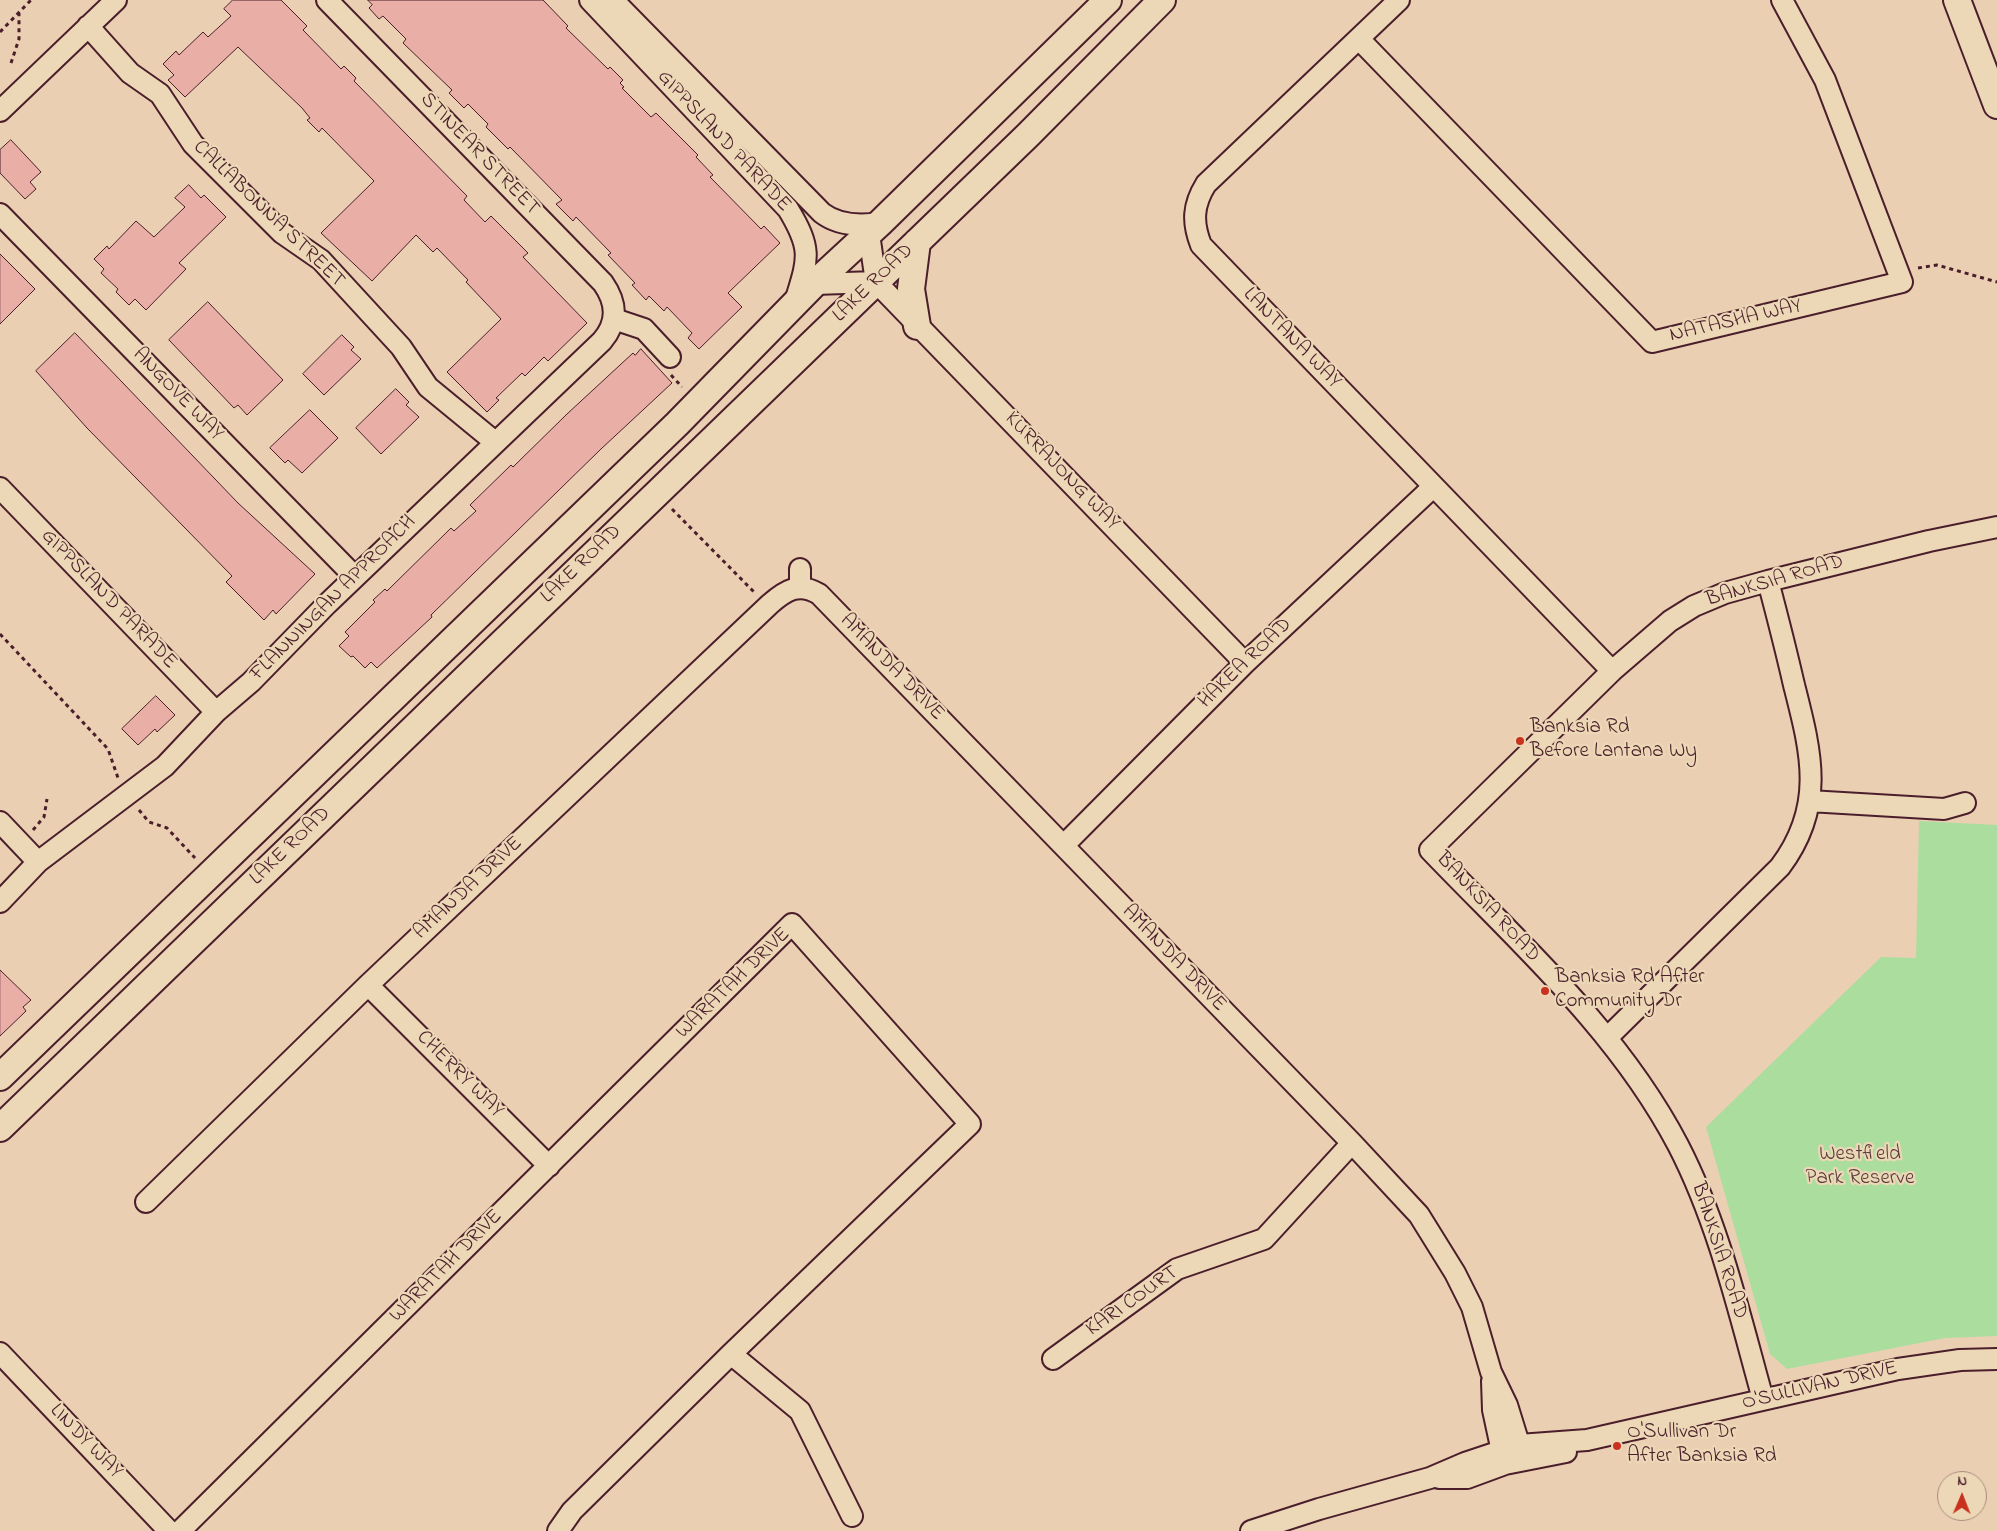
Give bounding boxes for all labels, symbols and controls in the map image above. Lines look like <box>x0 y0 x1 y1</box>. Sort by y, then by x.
street label: GIPPSLAND PARADE <box>651 66 795 218</box>
street label: STINEAR STREET <box>414 88 544 222</box>
street label: CALLABONNA STREET <box>187 136 349 294</box>
street label: LAKE ROAD <box>828 239 920 329</box>
street label: LANTANA WAY <box>1236 283 1346 395</box>
street label: NATASHA WAY <box>1667 295 1805 349</box>
street label: ANGOVE WAY <box>126 343 228 447</box>
street label: KURRAJONG WAY <box>998 407 1124 537</box>
street label: FLANNINGAN APPROACH <box>246 511 422 687</box>
street label: LAKE ROAD <box>536 520 628 610</box>
street label: GIPPSLAND PARADE <box>35 525 181 675</box>
street label: BANKSIA ROAD <box>1703 550 1847 614</box>
street label: AMANDA DRIVE <box>833 609 949 727</box>
street label: HAKEA ROAD <box>1194 613 1298 715</box>
place label: Banksia Rd Before Lantana Wy <box>1530 716 1697 766</box>
marker: Banksia Rd Before Lantana Wy <box>1514 735 1526 747</box>
street label: LAKE ROAD <box>245 802 337 892</box>
street label: AMANDA DRIVE <box>409 832 529 946</box>
street label: BANKSIA ROAD <box>1429 847 1545 969</box>
street label: AMANDA DRIVE <box>1115 900 1231 1018</box>
street label: WARATAH DRIVE <box>671 923 797 1045</box>
place label: Banksia Rd After Community Dr <box>1555 966 1705 1016</box>
marker: Banksia Rd After Community Dr <box>1539 985 1551 997</box>
street label: CHERRY WAY <box>410 1026 508 1124</box>
park label: Westfield Park Reserve <box>1806 1143 1914 1193</box>
street label: BANKSIA ROAD <box>1684 1180 1752 1322</box>
street label: WARATAH DRIVE <box>385 1205 509 1329</box>
street label: KARI COURT <box>1082 1261 1184 1343</box>
street label: O'SULLIVAN DRIVE <box>1740 1357 1900 1417</box>
street label: LINDY WAY <box>43 1399 127 1485</box>
place label: O'Sullivan Dr After Banksia Rd <box>1627 1421 1777 1471</box>
marker: O'Sullivan Dr After Banksia Rd <box>1611 1440 1623 1452</box>
north arrow <box>1937 1471 1987 1521</box>
text: N <box>1957 1471 1967 1492</box>

